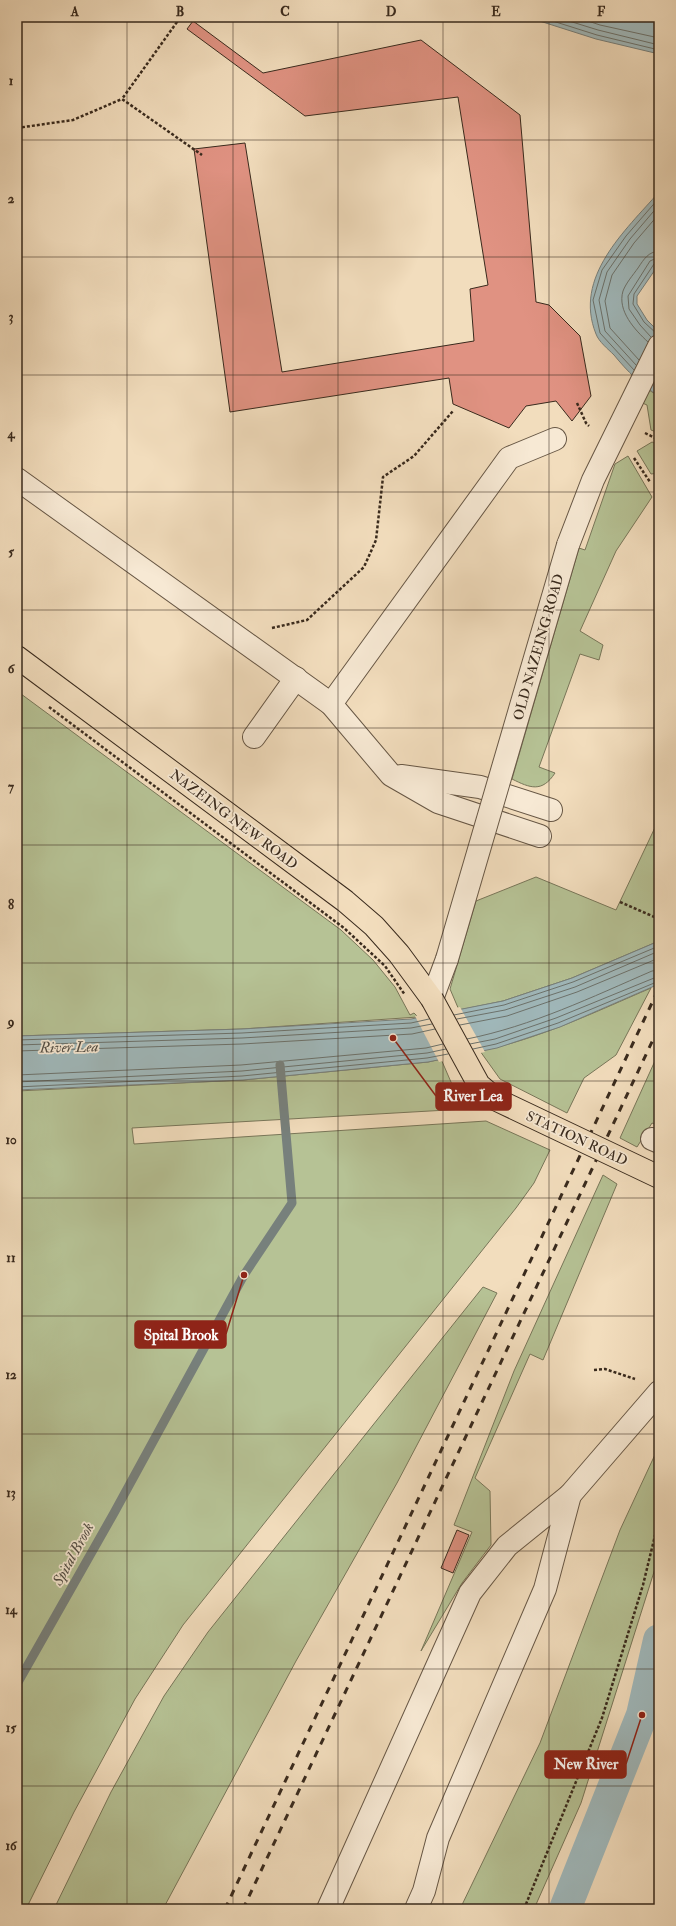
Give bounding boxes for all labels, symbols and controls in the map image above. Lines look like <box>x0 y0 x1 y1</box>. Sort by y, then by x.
text: A <box>70 4 80 20</box>
text: B <box>176 4 184 20</box>
text: C <box>280 4 290 20</box>
text: D <box>386 4 397 20</box>
text: E <box>491 4 501 20</box>
text: F <box>597 4 606 20</box>
text: 1 <box>9 73 14 89</box>
text: 2 <box>8 191 15 207</box>
text: 3 <box>9 309 14 325</box>
text: 4 <box>6 426 15 442</box>
text: 5 <box>8 544 14 560</box>
street label: OLD NAZEING ROAD <box>509 572 568 722</box>
text: 6 <box>8 661 16 677</box>
street label: NAZEING NEW ROAD <box>166 766 301 873</box>
text: 7 <box>8 779 15 795</box>
text: 8 <box>8 897 14 913</box>
text: 9 <box>6 1014 15 1030</box>
water label: River Lea <box>39 1037 99 1058</box>
callout: River Lea <box>436 1083 511 1110</box>
text: River Lea <box>443 1087 503 1106</box>
street label: STATION ROAD <box>523 1107 630 1169</box>
text: 10 <box>5 1132 17 1148</box>
text: 11 <box>6 1250 16 1266</box>
callout: Spital Brook <box>135 1321 226 1348</box>
text: Spital Brook <box>144 1326 219 1346</box>
text: 12 <box>5 1367 17 1383</box>
text: 13 <box>6 1485 16 1501</box>
water label: Spital Brook <box>48 1520 98 1590</box>
text: 14 <box>5 1602 18 1618</box>
text: 15 <box>6 1720 16 1736</box>
callout: New River <box>545 1751 626 1778</box>
text: New River <box>553 1755 619 1774</box>
text: 16 <box>5 1838 18 1854</box>

